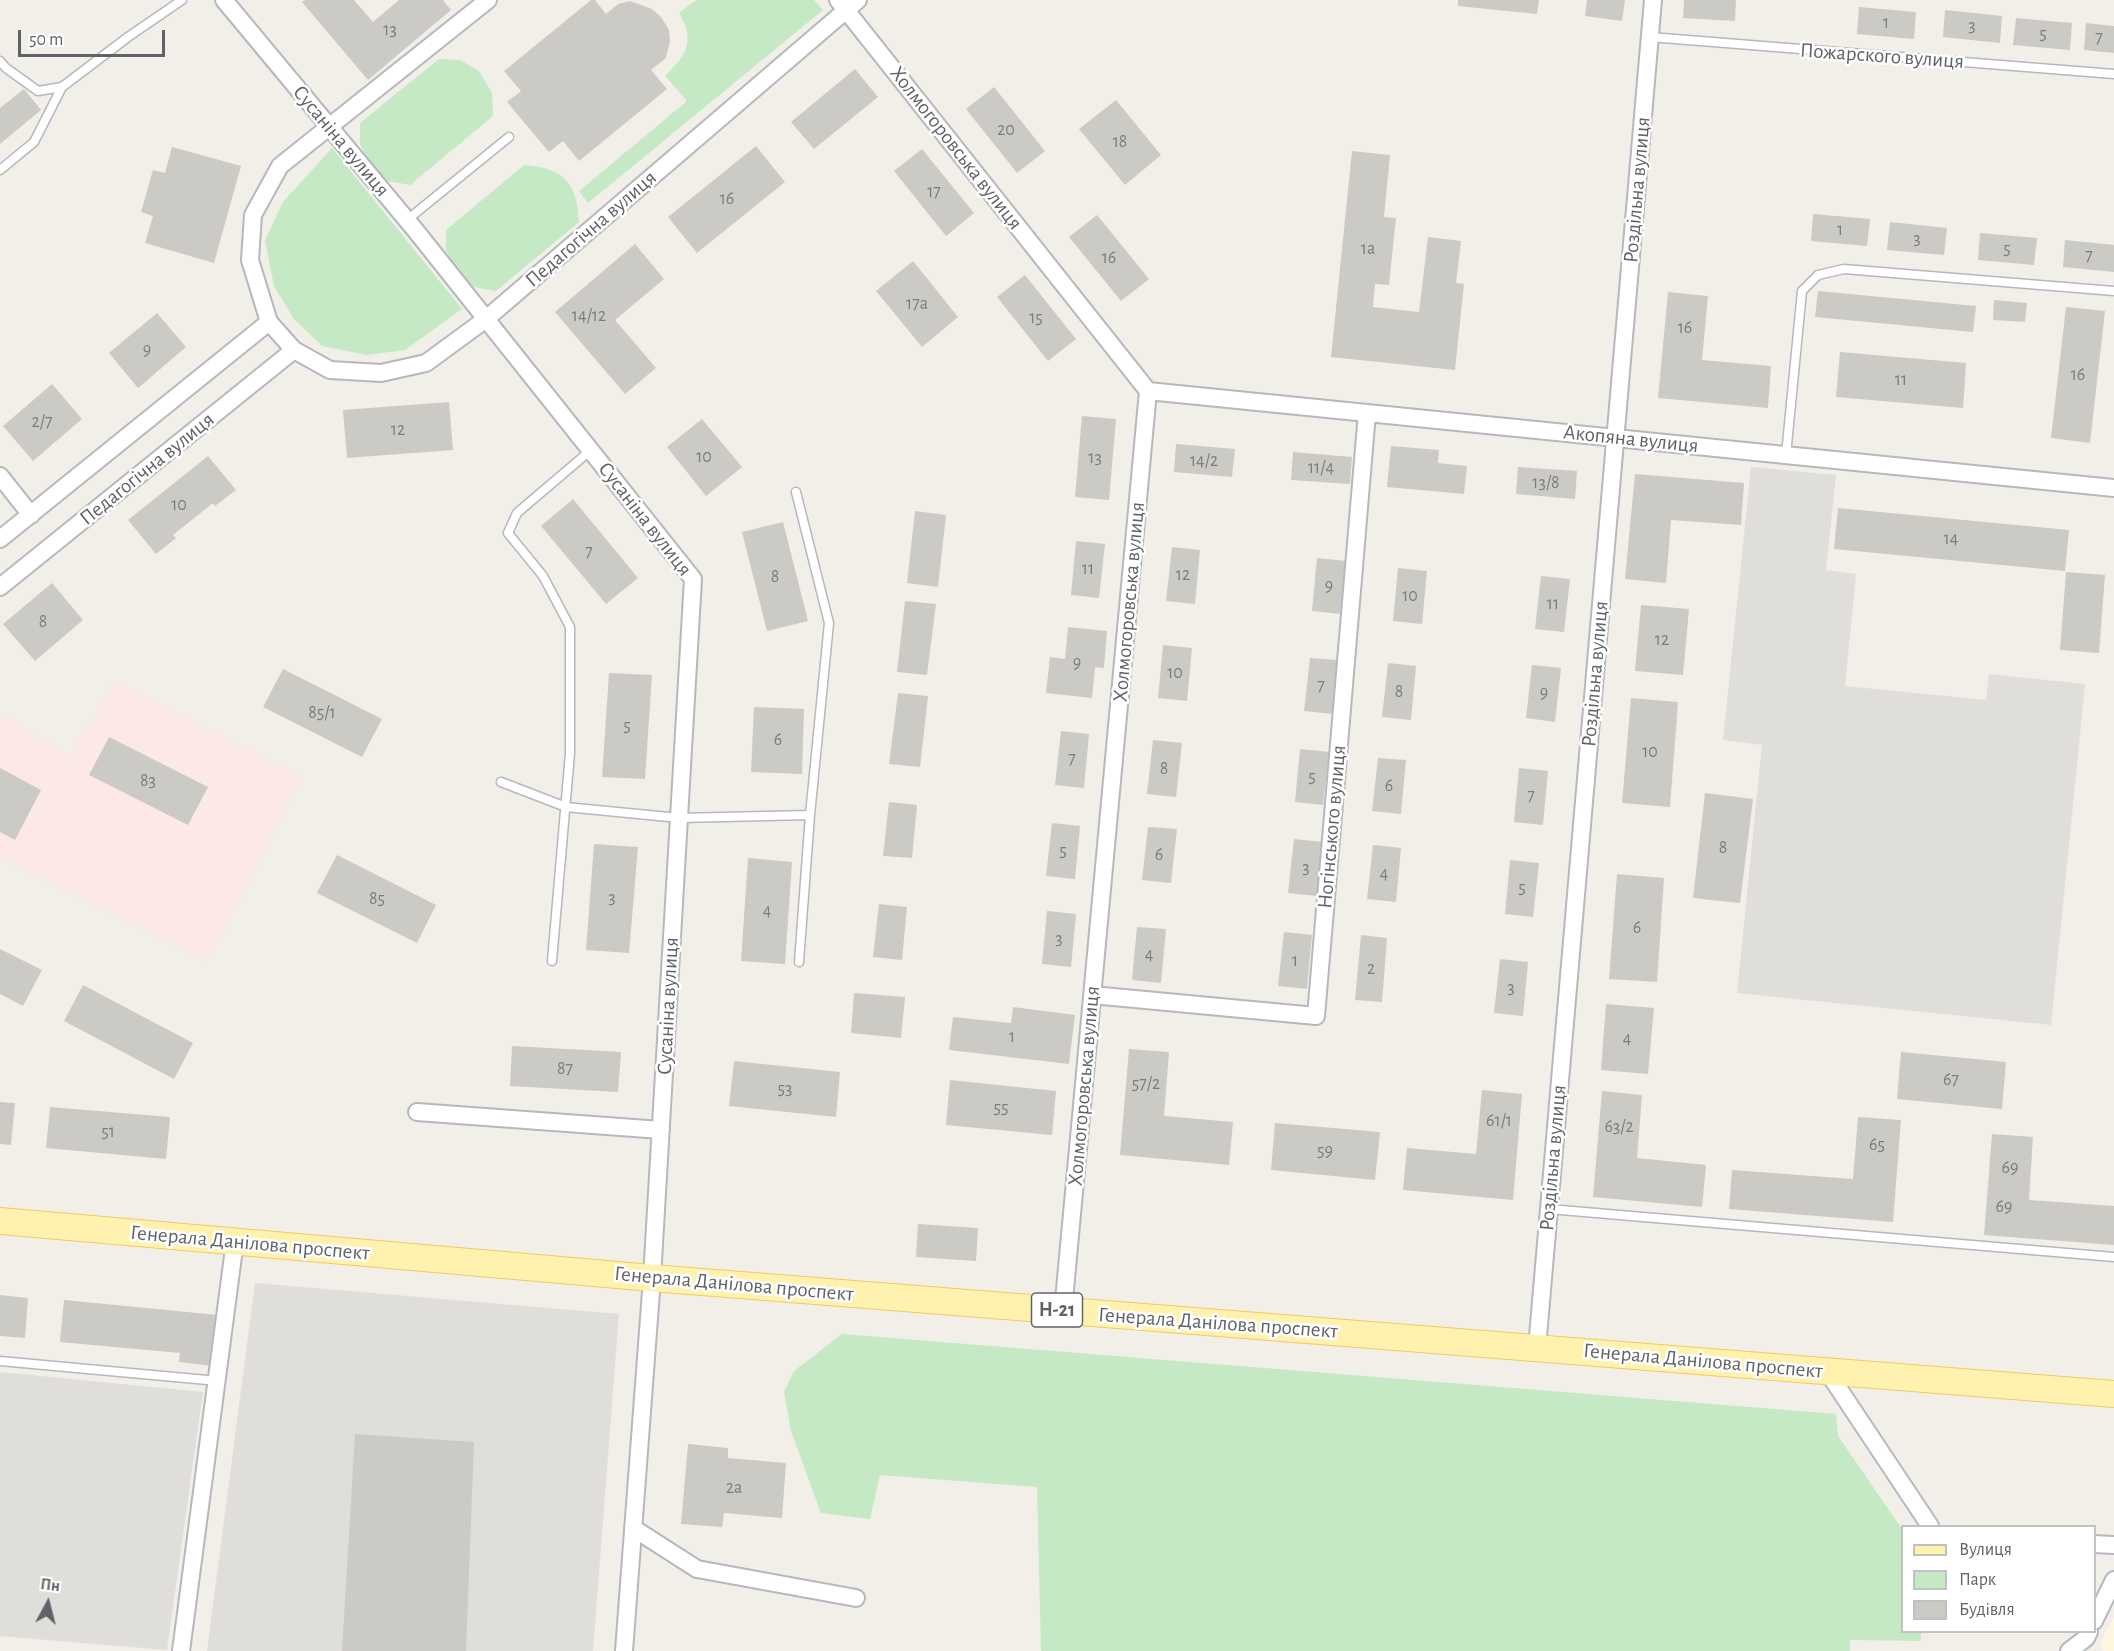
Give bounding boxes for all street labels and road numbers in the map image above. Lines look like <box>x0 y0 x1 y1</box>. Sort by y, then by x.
street label: Пожарского вулиця <box>1799 38 1965 74</box>
street label: Холмогоровська вулиця <box>884 61 1028 235</box>
street label: Сусаніна вулиця <box>287 80 395 202</box>
street label: Роздільна вулиця <box>1618 116 1656 264</box>
street label: Педагогічна вулиця <box>520 165 662 293</box>
street label: Педагогічна вулиця <box>75 407 219 531</box>
street label: Акопяна вулиця <box>1562 419 1700 459</box>
street label: Сусаніна вулиця <box>593 457 697 581</box>
street label: Холмогоровська вулиця <box>1108 501 1150 703</box>
street label: Роздільна вулиця <box>1576 600 1614 748</box>
street label: Ногінського вулиця <box>1312 744 1352 910</box>
street label: Сусаніна вулиця <box>652 937 684 1075</box>
street label: Холмогоровська вулиця <box>1063 985 1105 1187</box>
street label: Роздільна вулиця <box>1534 1084 1572 1232</box>
street label: Генерала Данілова проспект <box>129 1220 371 1266</box>
street label: Генерала Данілова проспект <box>613 1261 855 1307</box>
road number: Н-21 <box>1032 1293 1082 1327</box>
street label: Генерала Данілова проспект <box>1097 1302 1339 1344</box>
street label: Генерала Данілова проспект <box>1582 1338 1824 1384</box>

